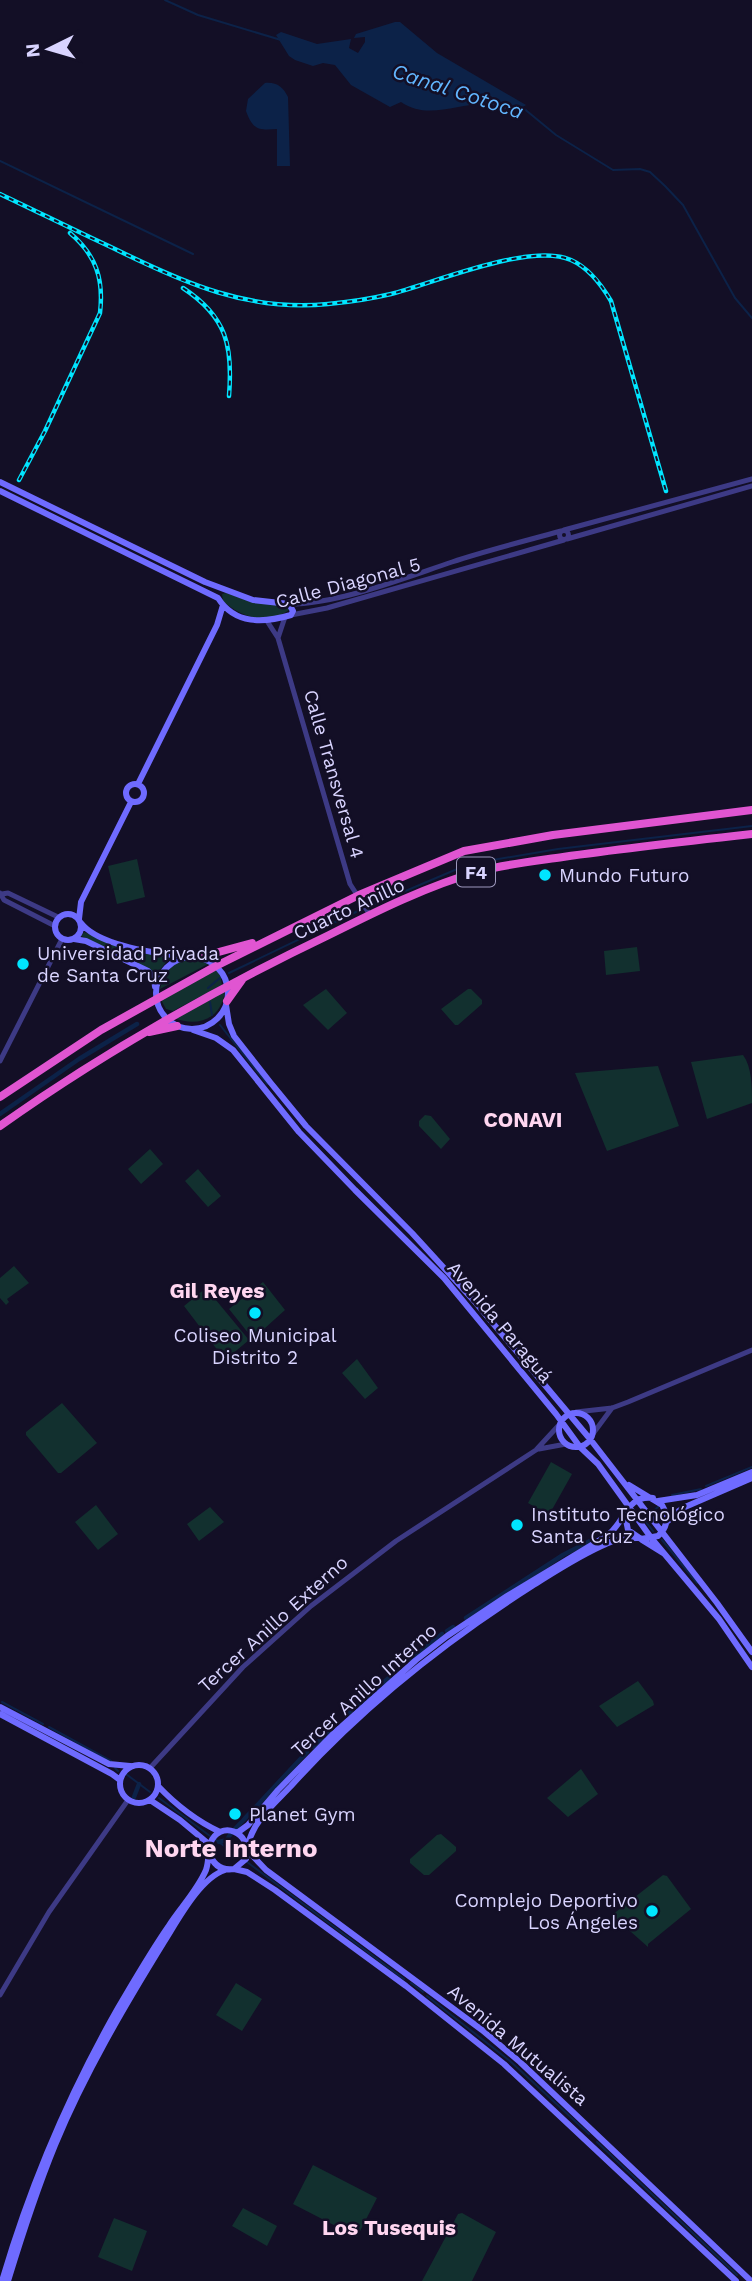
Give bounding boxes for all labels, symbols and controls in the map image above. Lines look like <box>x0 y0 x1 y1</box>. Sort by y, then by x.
north arrow <box>14 14 84 84</box>
text: N <box>20 42 45 58</box>
water label: Canal Cotoca <box>389 58 527 124</box>
street label: Calle Diagonal 5 <box>273 553 423 613</box>
street label: Calle Transversal 4 <box>299 687 369 861</box>
road number: F4 <box>457 858 495 886</box>
place label: Mundo Futuro <box>559 864 689 887</box>
marker: Mundo Futuro <box>537 867 553 883</box>
street label: Cuarto Anillo <box>290 873 408 945</box>
place label: Universidad Privada de Santa Cruz <box>37 942 219 987</box>
marker: Universidad Privada de Santa Cruz <box>15 956 31 972</box>
district label: CONAVI <box>483 1107 563 1132</box>
street label: Avenida Paraguá <box>443 1257 558 1388</box>
district label: Gil Reyes <box>170 1278 264 1303</box>
marker: Coliseo Municipal Distrito 2 <box>247 1305 263 1321</box>
place label: Coliseo Municipal Distrito 2 <box>174 1324 337 1369</box>
place label: Instituto Tecnológico Santa Cruz <box>531 1503 725 1548</box>
marker: Instituto Tecnológico Santa Cruz <box>509 1517 525 1533</box>
street label: Tercer Anillo Externo <box>193 1551 353 1697</box>
street label: Tercer Anillo Interno <box>286 1618 442 1762</box>
place label: Planet Gym <box>249 1803 356 1826</box>
marker: Planet Gym <box>227 1806 243 1822</box>
district label: Norte Interno <box>144 1833 318 1863</box>
place label: Complejo Deportivo Los Ángeles <box>454 1889 638 1934</box>
marker: Complejo Deportivo Los Ángeles <box>644 1903 660 1919</box>
street label: Avenida Mutualista <box>443 1980 593 2111</box>
district label: Los Tusequis <box>322 2215 456 2240</box>

